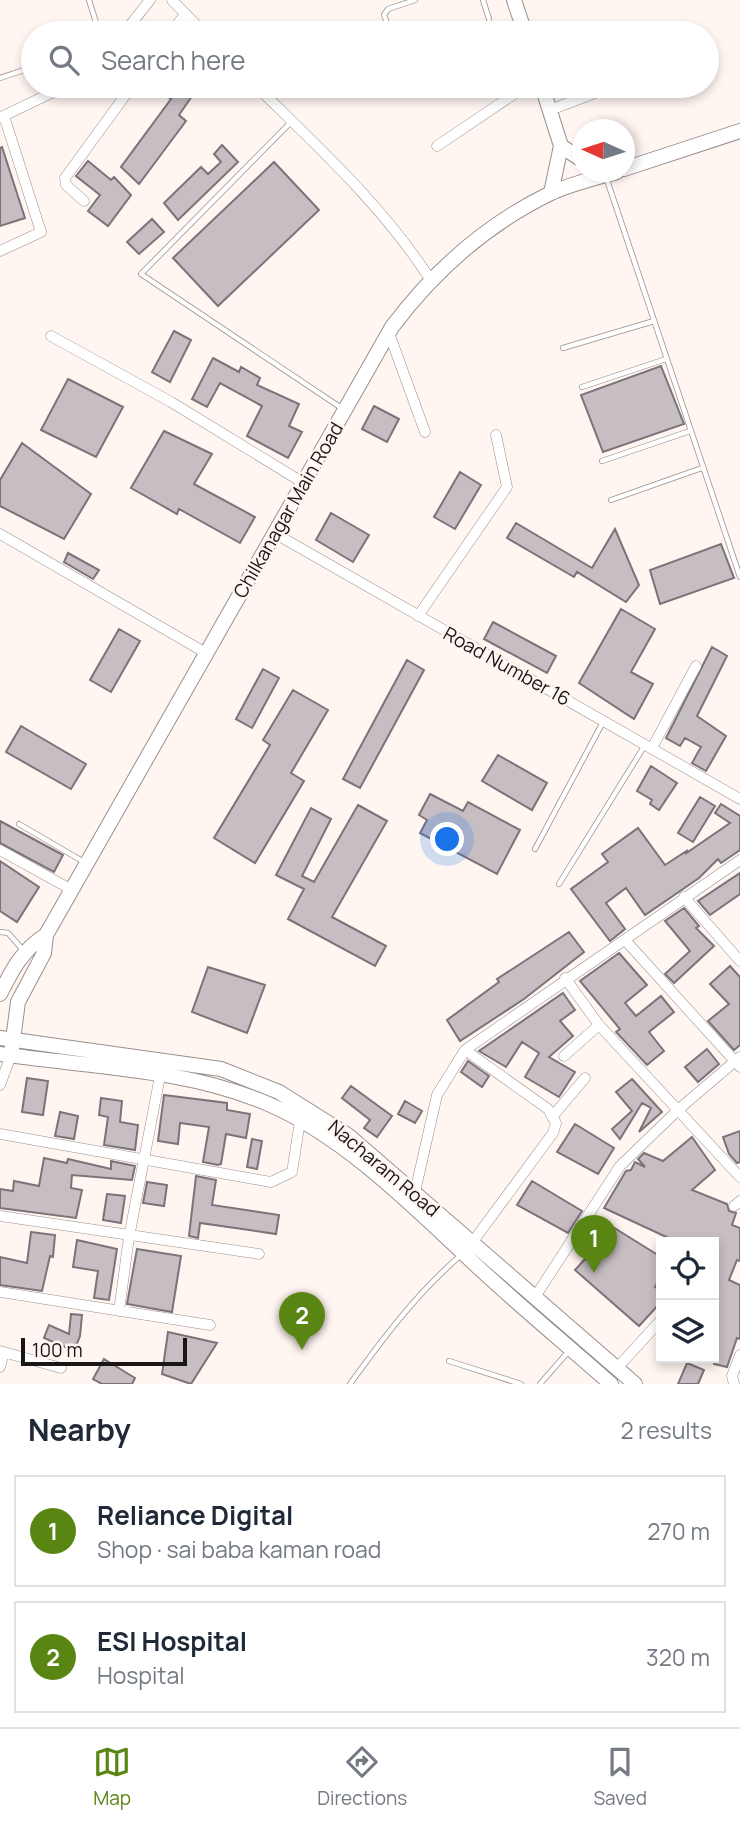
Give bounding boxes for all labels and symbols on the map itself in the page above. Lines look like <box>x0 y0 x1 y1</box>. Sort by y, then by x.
north arrow <box>572 119 635 182</box>
street label: Chilkanagar Main Road <box>227 417 349 603</box>
street label: Road Number 16 <box>439 620 575 712</box>
your location <box>430 822 464 856</box>
street label: Nacharam Road <box>323 1114 445 1222</box>
pin: 1 <box>571 1215 617 1273</box>
pin: 2 <box>279 1292 325 1350</box>
scale bar <box>21 1335 187 1367</box>

